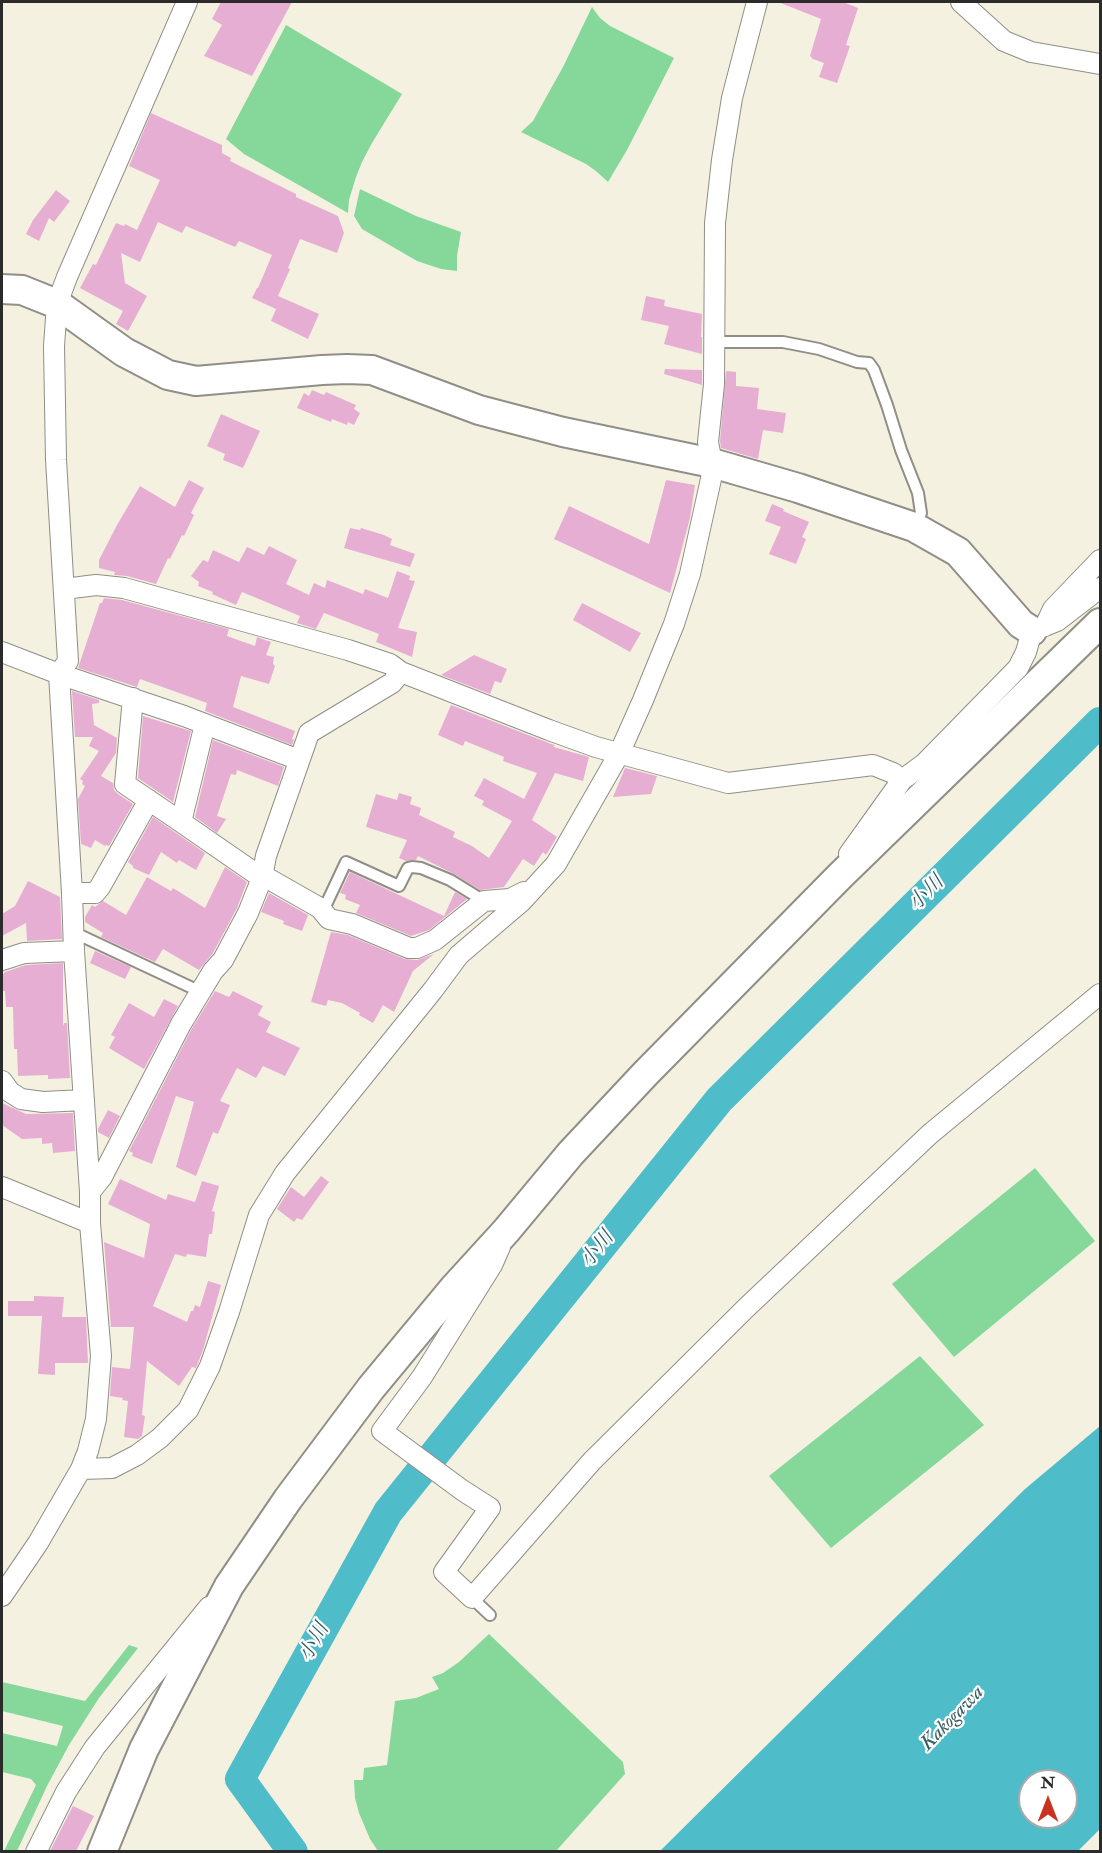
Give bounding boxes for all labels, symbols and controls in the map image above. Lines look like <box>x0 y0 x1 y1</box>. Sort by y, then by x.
water label: 小川 <box>904 871 950 917</box>
water label: 小川 <box>576 1227 620 1273</box>
water label: 小川 <box>295 1620 335 1666</box>
water label: Kakogawa <box>916 1682 990 1756</box>
north arrow <box>1018 1769 1078 1829</box>
text: N <box>1041 1773 1055 1793</box>

